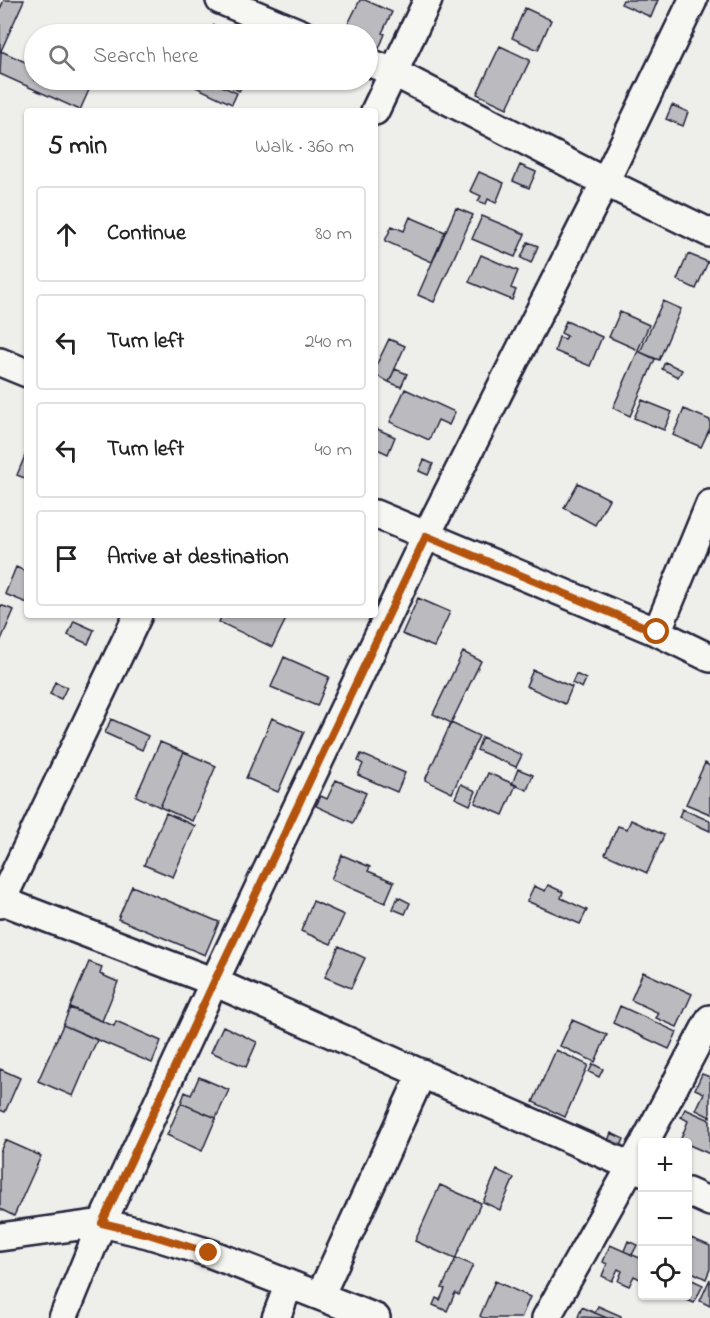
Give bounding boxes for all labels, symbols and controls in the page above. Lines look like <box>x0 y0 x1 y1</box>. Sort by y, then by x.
search box <box>24 24 378 90</box>
icon: search <box>45 41 78 74</box>
text: Search here <box>93 41 198 73</box>
text: 5 min <box>48 128 107 166</box>
text: Walk · 360 m <box>255 133 354 162</box>
icon: ahead <box>50 218 83 251</box>
text: Continue <box>107 218 186 250</box>
text: 80 m <box>315 220 352 249</box>
icon: left <box>50 326 83 359</box>
text: Turn left <box>107 326 184 358</box>
text: 240 m <box>305 328 352 357</box>
icon: left <box>50 434 83 467</box>
text: Turn left <box>107 434 184 466</box>
text: 40 m <box>315 436 352 465</box>
icon: arrive <box>50 542 83 575</box>
text: Arrive at destination <box>107 542 289 574</box>
route start <box>643 618 669 644</box>
map controls <box>638 1138 692 1300</box>
button: + <box>638 1138 692 1192</box>
button: − <box>638 1192 692 1246</box>
route end <box>195 1239 221 1265</box>
button: locate <box>638 1246 692 1300</box>

